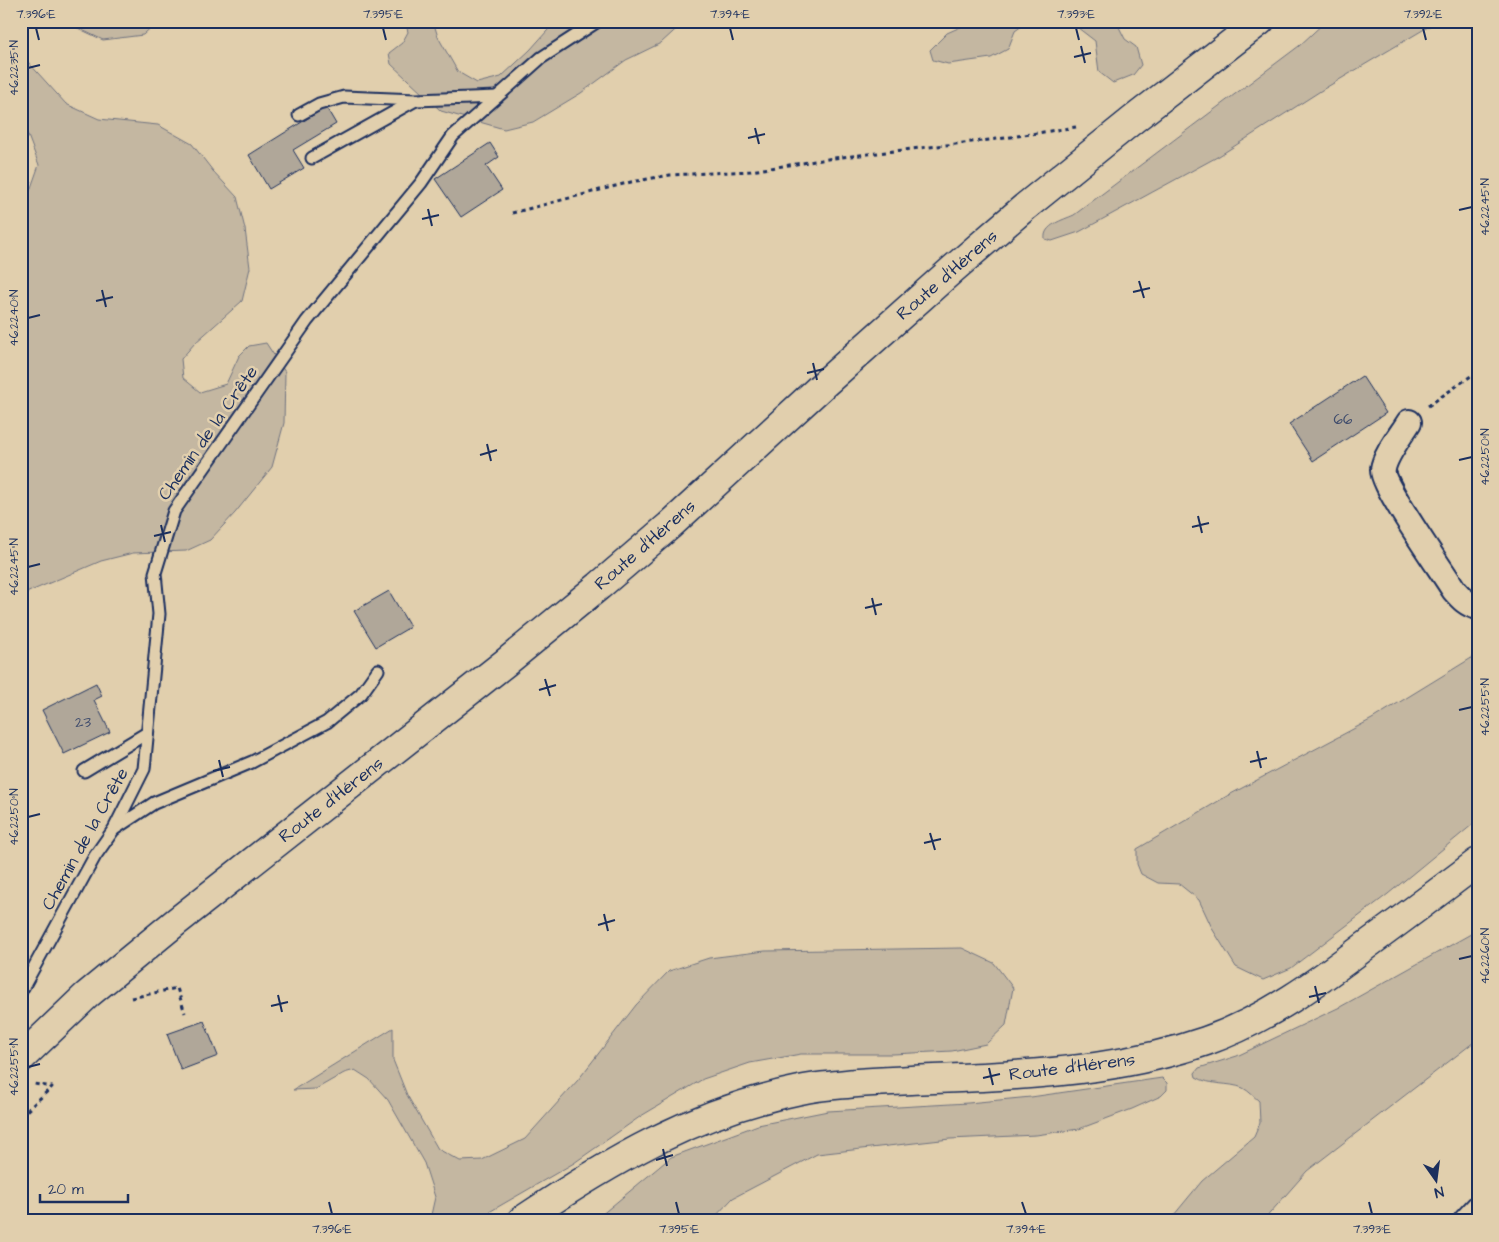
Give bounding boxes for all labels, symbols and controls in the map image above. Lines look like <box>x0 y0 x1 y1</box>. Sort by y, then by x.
text: 7.396°E <box>16 6 56 23</box>
text: 7.395°E <box>363 6 403 23</box>
text: 7.394°E <box>710 6 750 23</box>
text: 7.393°E <box>1057 6 1095 23</box>
text: 7.392°E <box>1404 6 1442 23</box>
text: 46.2235°N <box>6 40 23 96</box>
text: 46.2245°N <box>1477 178 1494 236</box>
street label: Route d'Hérens <box>891 224 1003 326</box>
text: 46.2240°N <box>6 289 23 347</box>
street label: Chemin de la Crête <box>152 360 264 505</box>
house number: 66 <box>1334 409 1353 430</box>
text: 46.2250°N <box>1477 428 1494 486</box>
street label: Route d'Hérens <box>589 494 701 596</box>
text: 46.2245°N <box>6 538 23 596</box>
text: 46.2255°N <box>1477 677 1494 736</box>
house number: 23 <box>75 712 91 733</box>
street label: Route d'Hérens <box>273 751 389 849</box>
street label: Chemin de la Crête <box>35 763 135 915</box>
text: 46.2250°N <box>6 788 23 846</box>
text: 46.2260°N <box>1477 927 1494 984</box>
text: 46.2255°N <box>6 1037 23 1096</box>
street label: Route d'Hérens <box>1008 1047 1136 1087</box>
north arrow <box>1412 1154 1462 1204</box>
scale bar <box>40 1172 128 1204</box>
text: 20 m <box>48 1179 84 1200</box>
text: N <box>1432 1181 1446 1202</box>
text: 7.396°E <box>312 1221 352 1238</box>
text: 7.395°E <box>659 1221 699 1238</box>
text: 7.394°E <box>1006 1221 1046 1238</box>
text: 7.393°E <box>1353 1221 1391 1238</box>

